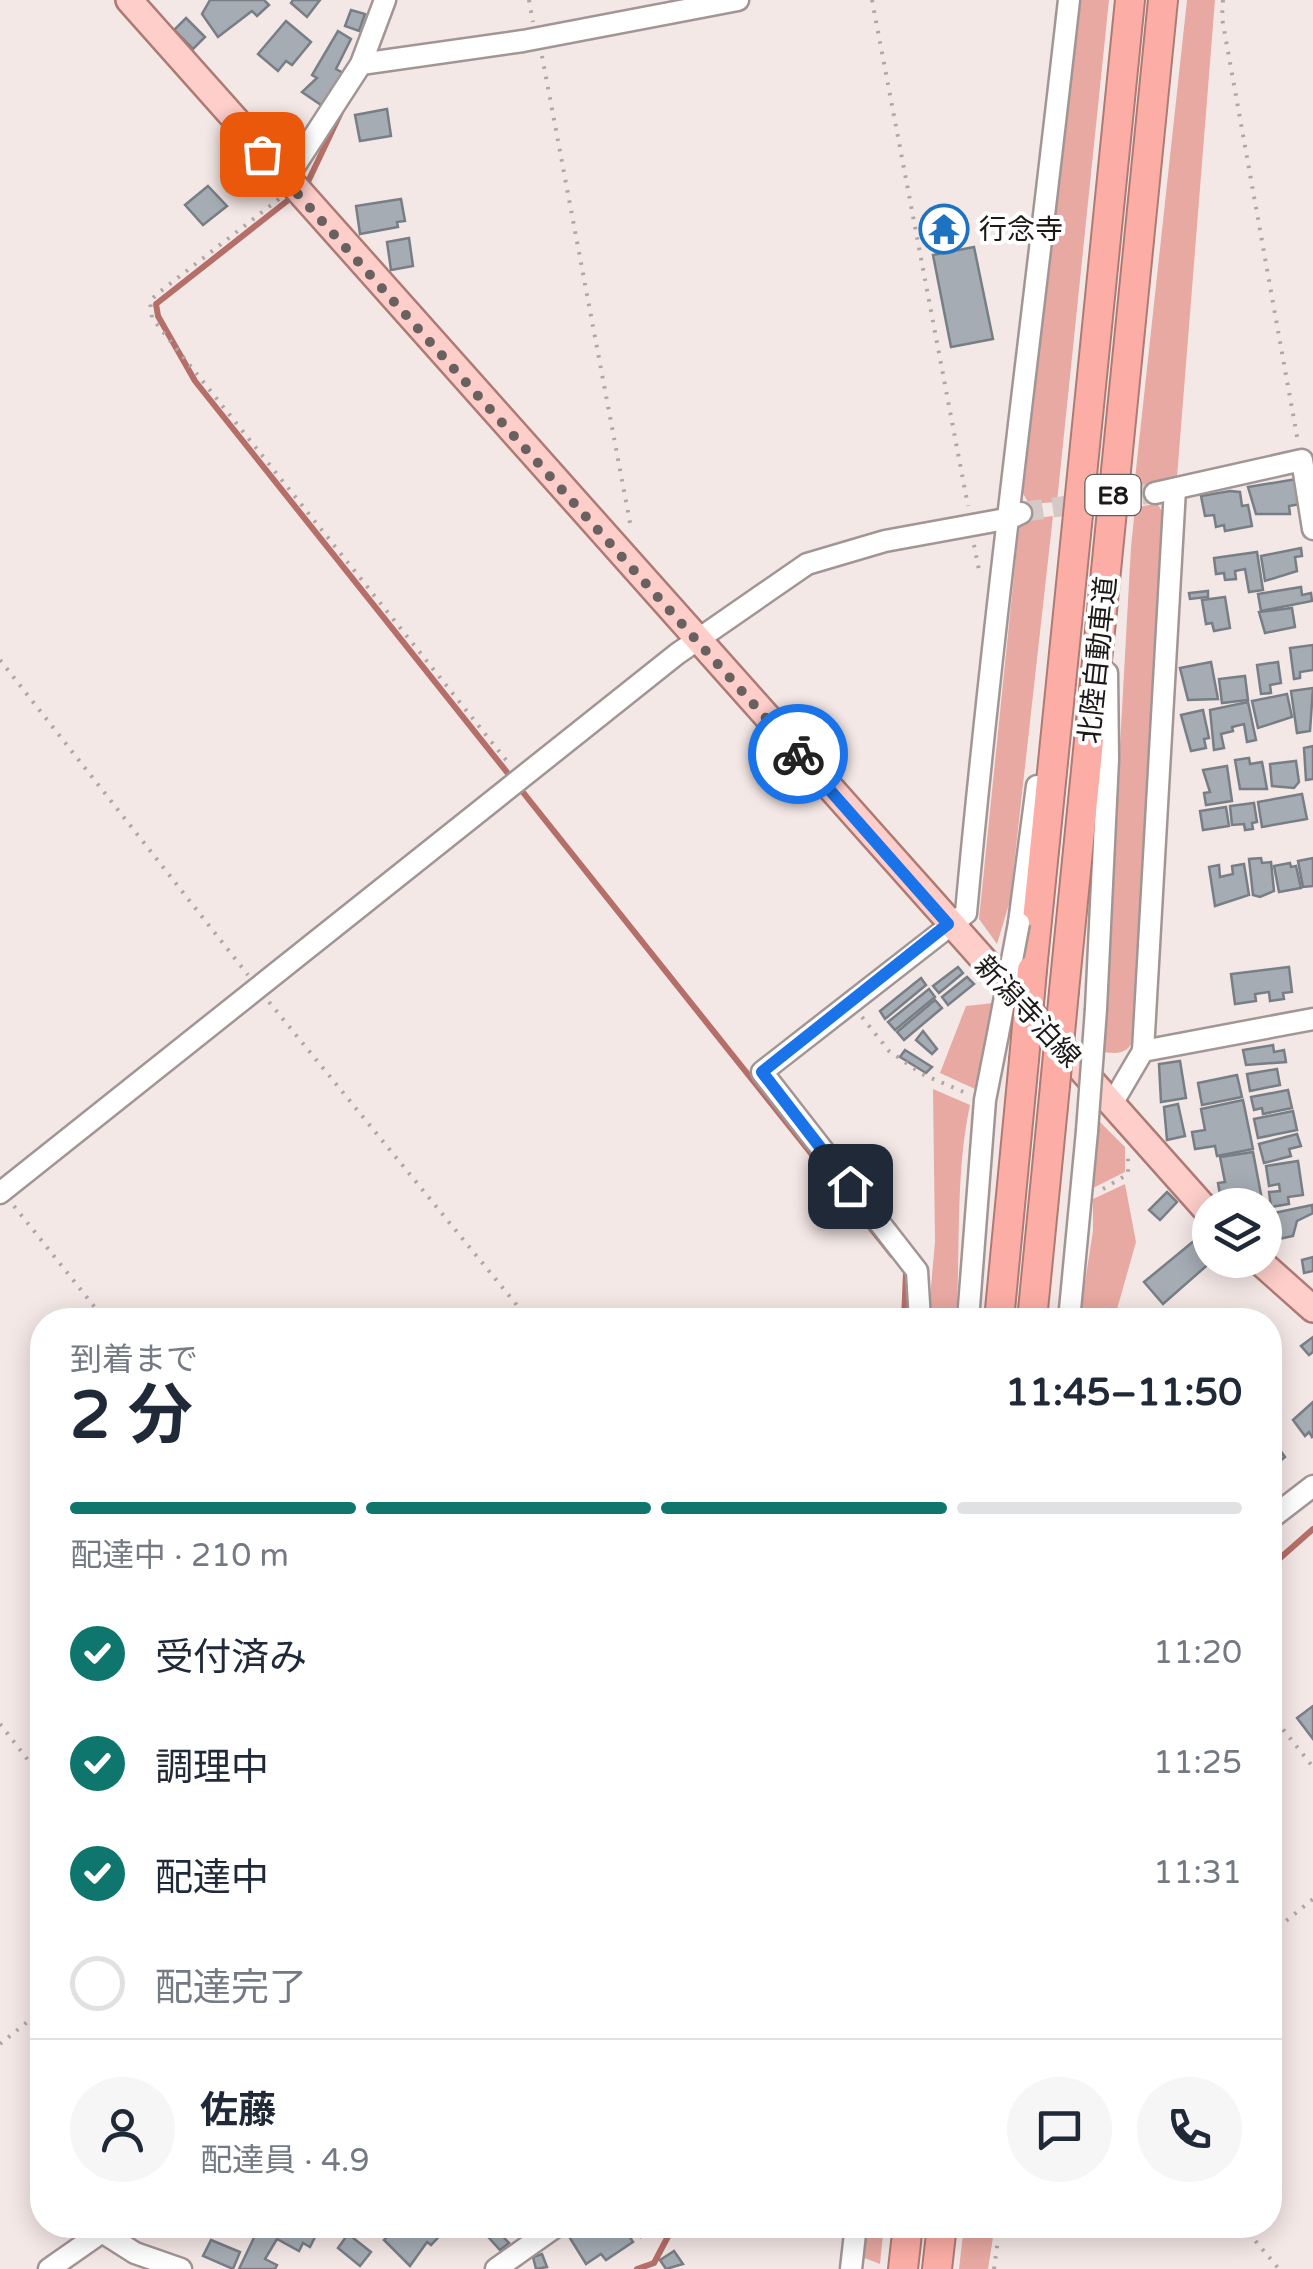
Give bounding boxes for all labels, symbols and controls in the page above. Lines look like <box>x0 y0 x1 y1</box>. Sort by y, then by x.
pin <box>220 112 305 197</box>
icon: bag <box>235 127 290 182</box>
temple icon: 行念寺 <box>918 203 970 255</box>
place label: 行念寺 <box>979 213 1063 247</box>
road number: E8 <box>1086 475 1140 515</box>
street label: 北陸自動車道 <box>1072 575 1124 745</box>
courier <box>748 704 848 804</box>
icon: bike <box>771 727 826 782</box>
street label: 新潟寺泊線 <box>967 949 1087 1074</box>
pin <box>808 1144 893 1229</box>
icon: home <box>823 1159 878 1214</box>
map controls <box>1192 1188 1282 1278</box>
button: layers <box>1192 1188 1282 1278</box>
text: 到着まで <box>70 1341 198 1379</box>
text: 11:45–11:50 <box>1005 1370 1242 1416</box>
text: 2 分 <box>70 1377 193 1456</box>
text: 配達中 · 210 m <box>70 1537 289 1575</box>
icon: check <box>70 1626 125 1681</box>
text: 11:20 <box>1153 1634 1242 1672</box>
text: 受付済み <box>155 1635 307 1681</box>
icon: check <box>70 1736 125 1791</box>
text: 11:25 <box>1153 1744 1242 1782</box>
text: 調理中 <box>155 1745 269 1791</box>
icon: check <box>70 1846 125 1901</box>
text: 11:31 <box>1153 1854 1242 1892</box>
text: 配達中 <box>155 1855 269 1901</box>
text: 配達完了 <box>155 1965 307 2011</box>
button: person <box>70 2077 175 2182</box>
button: chat <box>1007 2077 1112 2182</box>
button: phone <box>1137 2077 1242 2182</box>
text: 佐藤 <box>200 2088 276 2134</box>
text: 配達員 · 4.9 <box>200 2142 369 2180</box>

